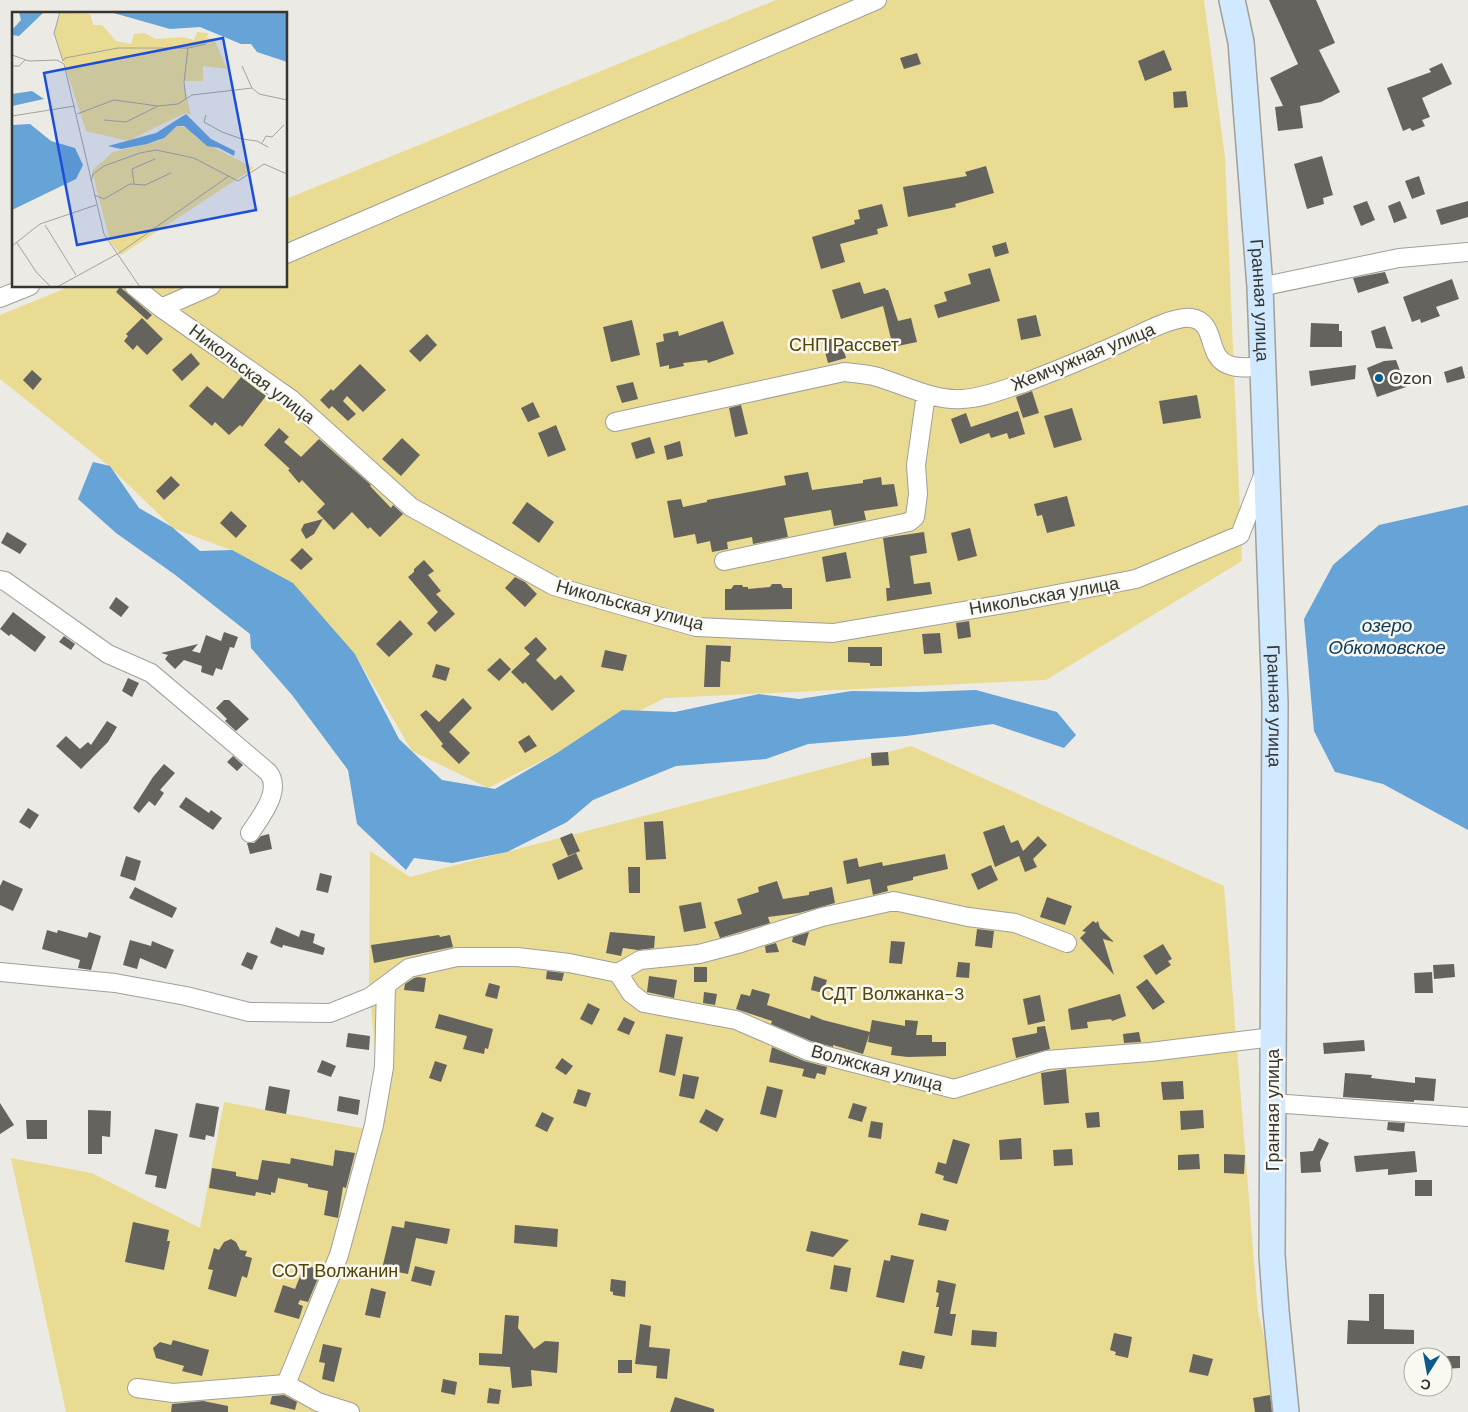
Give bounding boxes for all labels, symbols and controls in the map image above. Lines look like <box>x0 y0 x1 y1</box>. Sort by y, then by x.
inset map <box>12 12 288 288</box>
street label: Гранная улица <box>1244 238 1275 363</box>
street label: Жемчужная улица <box>1007 317 1160 397</box>
street label: Никольская улица <box>184 319 321 430</box>
park label: СНП Рассвет <box>789 333 899 357</box>
place label: Ozon <box>1389 366 1432 390</box>
marker: Ozon <box>1373 372 1385 384</box>
street label: Никольская улица <box>967 571 1122 621</box>
street label: Никольская улица <box>554 574 707 637</box>
water label: озеро Обкомовское <box>1328 613 1446 660</box>
street label: Гранная улица <box>1261 644 1287 768</box>
park label: СДТ Волжанка-3 <box>821 982 965 1006</box>
street label: Волжская улица <box>808 1039 946 1097</box>
street label: Гранная улица <box>1261 1048 1285 1171</box>
park label: СОТ Волжанин <box>272 1259 398 1283</box>
north arrow <box>1403 1347 1453 1397</box>
text: С <box>1419 1375 1432 1395</box>

